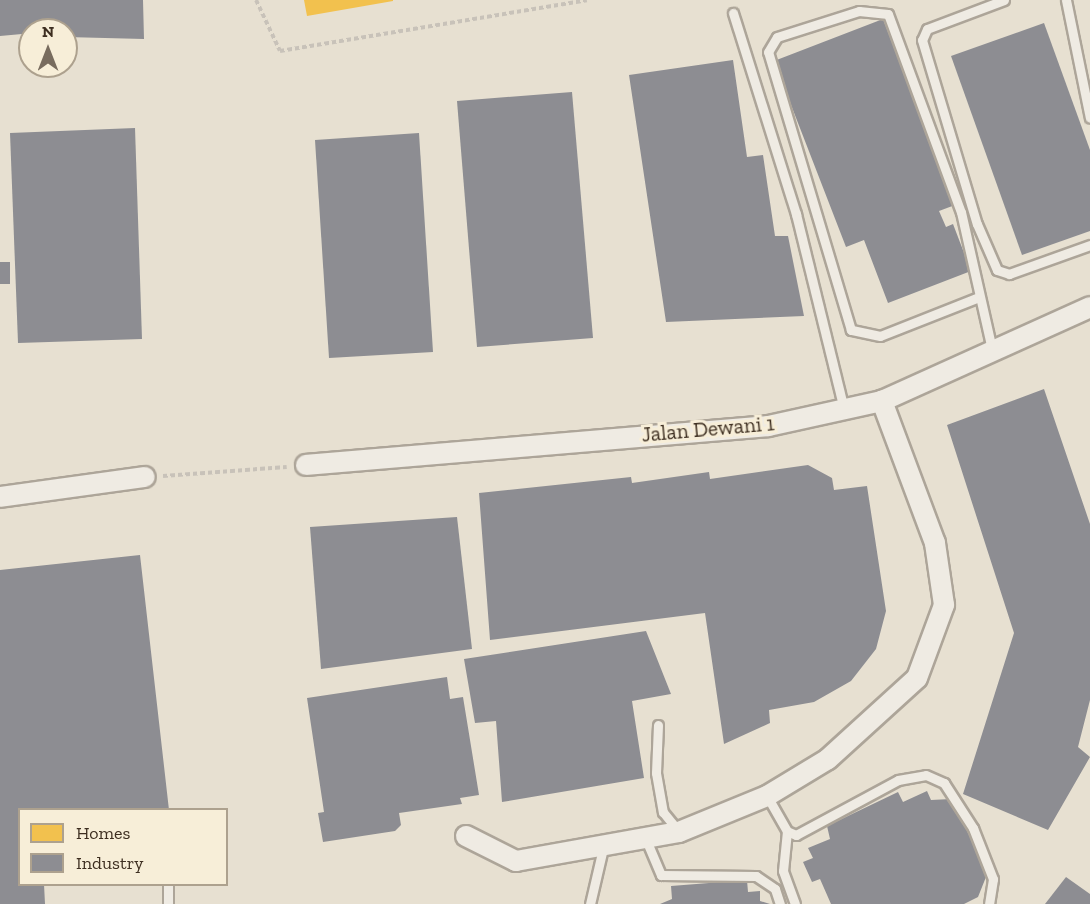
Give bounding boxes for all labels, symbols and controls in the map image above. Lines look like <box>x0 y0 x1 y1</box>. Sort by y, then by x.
north arrow <box>18 18 78 78</box>
text: N <box>42 22 54 41</box>
street label: Jalan Dewani 1 <box>641 411 775 447</box>
legend <box>18 808 228 886</box>
text: Homes <box>76 822 130 844</box>
text: Industry <box>76 852 143 874</box>

